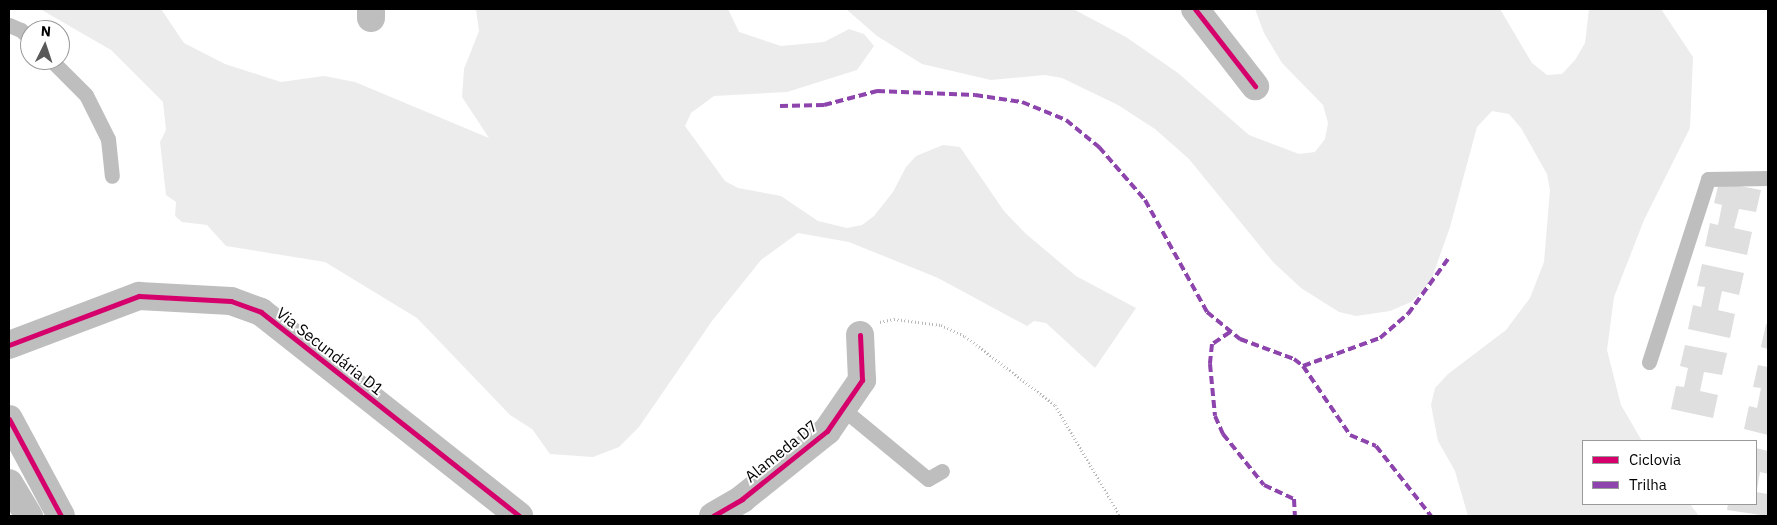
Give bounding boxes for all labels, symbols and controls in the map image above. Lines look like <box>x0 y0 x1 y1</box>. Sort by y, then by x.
north arrow <box>20 20 70 70</box>
text: N <box>40 22 52 40</box>
street label: Via Secundária D1 <box>273 303 387 399</box>
street label: Alameda D7 <box>741 416 821 486</box>
legend <box>1582 440 1757 505</box>
text: Ciclovia <box>1629 450 1681 469</box>
text: Trilha <box>1629 475 1667 494</box>

